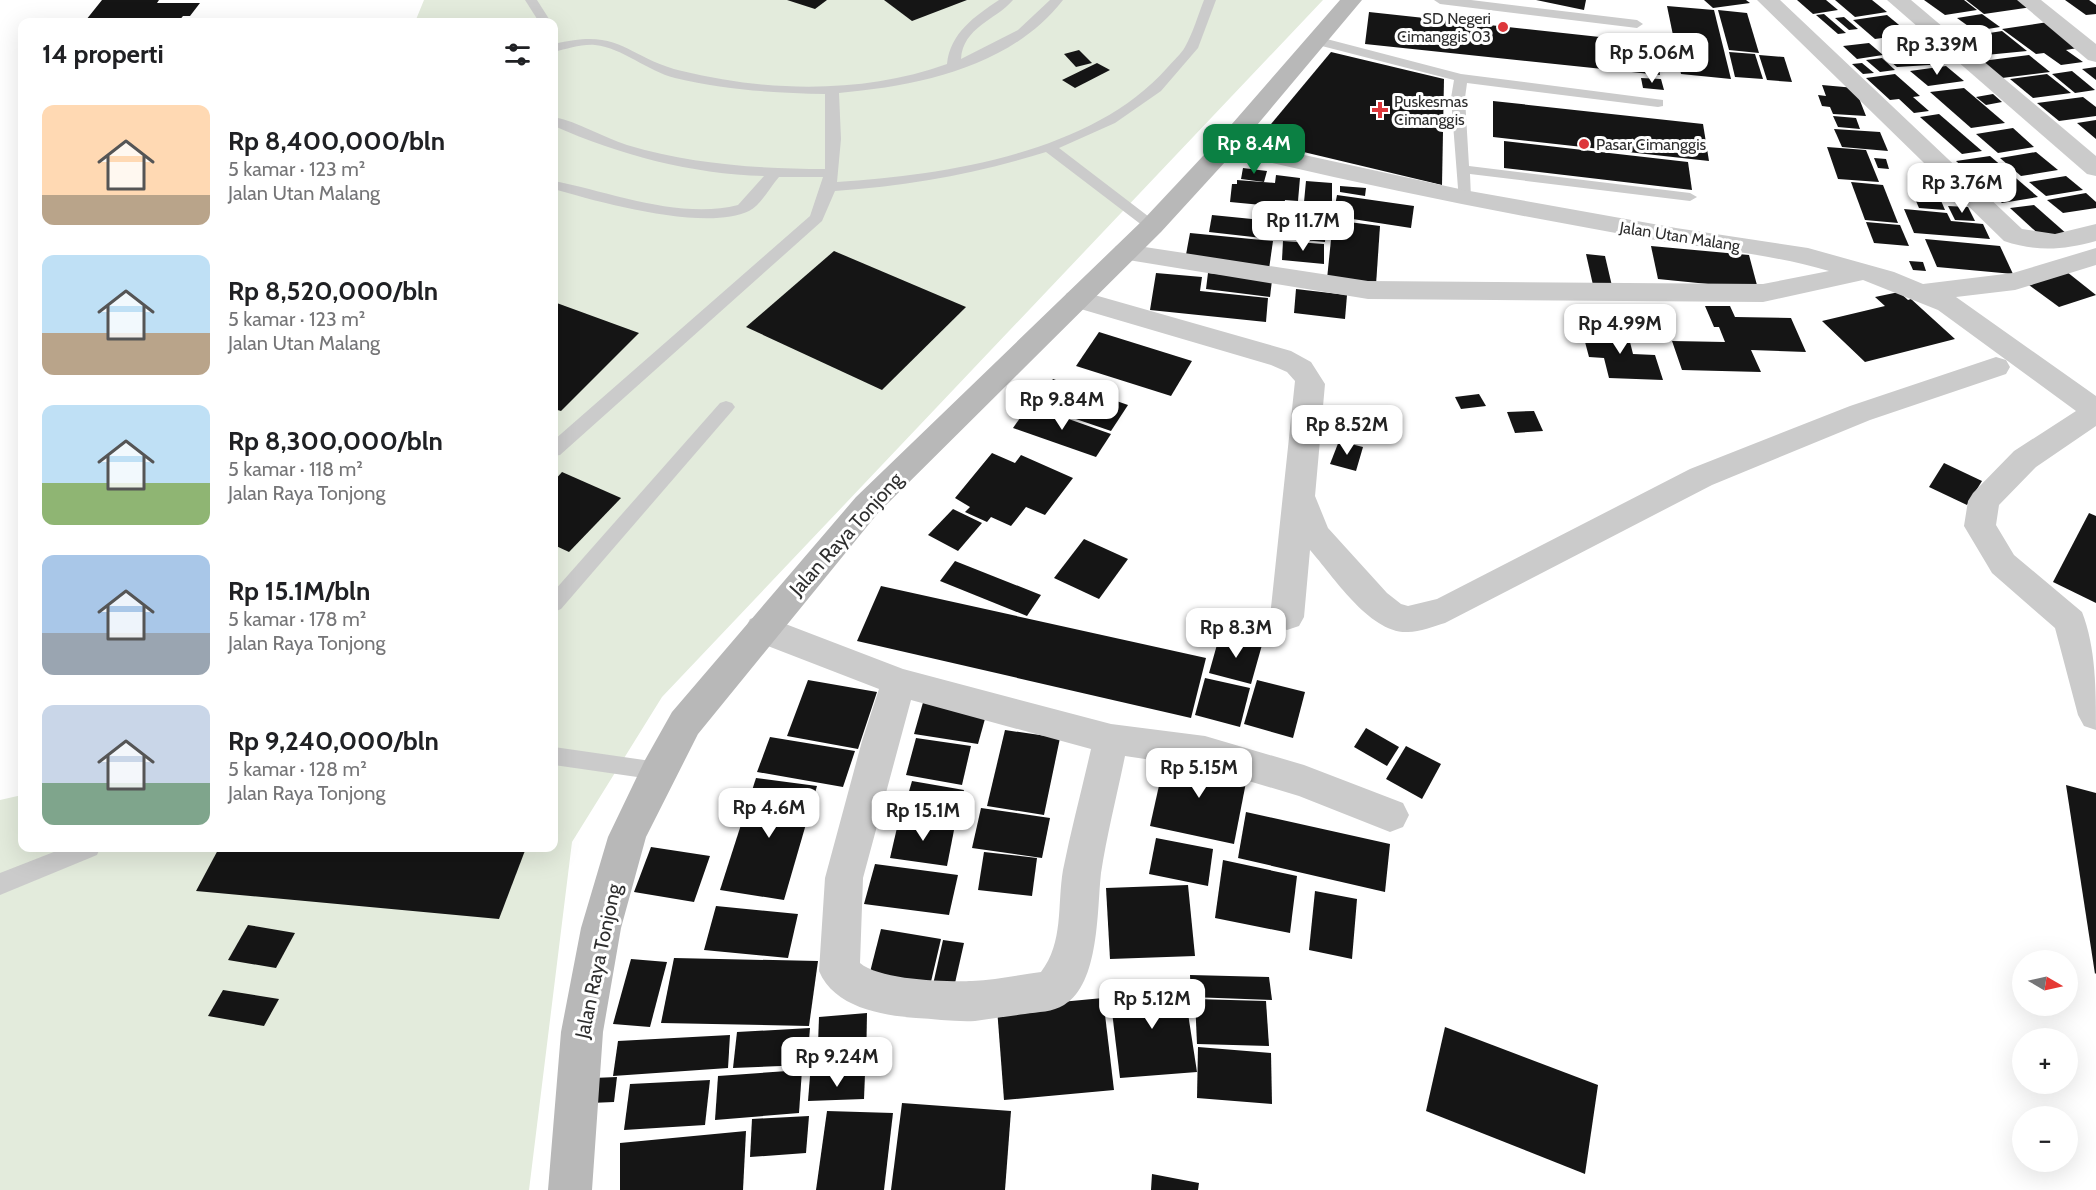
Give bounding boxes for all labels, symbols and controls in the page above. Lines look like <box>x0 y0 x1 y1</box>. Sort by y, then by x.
place label: SD Negeri Cimanggis 03 <box>1397 9 1491 46</box>
marker: SD Negeri Cimanggis 03 <box>1496 20 1510 34</box>
pin: Rp 3.39M <box>1875 25 1999 76</box>
text: Rp 3.39M <box>1896 32 1978 56</box>
pin: Rp 5.06M <box>1590 33 1714 84</box>
text: 14 properti <box>42 38 164 70</box>
icon: filters <box>501 38 534 71</box>
text: Rp 5.06M <box>1609 40 1695 64</box>
place label: Puskesmas Cimanggis <box>1394 92 1468 129</box>
marker: Puskesmas Cimanggis <box>1371 101 1389 119</box>
pin: Rp 8.4M <box>1199 124 1309 175</box>
text: Rp 8,400,000/bln <box>228 125 445 157</box>
icon: home <box>90 129 162 201</box>
text: Rp 8.4M <box>1217 131 1291 155</box>
place label: Pasar Cimanggis <box>1596 135 1707 154</box>
marker: Pasar Cimanggis <box>1577 137 1591 151</box>
text: 5 kamar · 123 m² <box>228 157 366 181</box>
pin: Rp 3.76M <box>1900 163 2024 214</box>
text: Rp 3.76M <box>1921 170 2003 194</box>
text: Jalan Utan Malang <box>228 181 380 205</box>
pin: Rp 11.7M <box>1241 201 1365 252</box>
text: Rp 11.7M <box>1266 208 1340 232</box>
street label: Jalan Utan Malang <box>1617 217 1742 256</box>
text: Rp 8,520,000/bln <box>228 275 438 307</box>
icon: home <box>90 279 162 351</box>
pin: Rp 4.99M <box>1558 304 1682 355</box>
text: 5 kamar · 123 m² <box>228 307 366 331</box>
text: Rp 4.99M <box>1578 311 1662 335</box>
text: Jalan Utan Malang <box>228 331 380 355</box>
pin: Rp 9.84M <box>1000 380 1124 431</box>
text: Rp 9.84M <box>1020 387 1104 411</box>
pin: Rp 8.52M <box>1285 405 1409 456</box>
text: Rp 8.52M <box>1306 412 1388 436</box>
text: Rp 8,300,000/bln <box>228 425 443 457</box>
icon: home <box>90 429 162 501</box>
text: 5 kamar · 118 m² <box>228 457 363 481</box>
street label: Jalan Raya Tonjong <box>784 467 908 601</box>
text: Jalan Raya Tonjong <box>228 481 385 505</box>
text: Rp 15.1M/bln <box>228 575 370 607</box>
icon: home <box>90 579 162 651</box>
text: 5 kamar · 178 m² <box>228 607 366 631</box>
pin: Rp 8.3M <box>1181 608 1291 659</box>
text: Rp 8.3M <box>1200 615 1272 639</box>
text: Jalan Raya Tonjong <box>228 631 385 655</box>
text: Rp 9,240,000/bln <box>228 725 439 757</box>
icon: home <box>90 729 162 801</box>
pin: Rp 5.15M <box>1137 748 1261 799</box>
text: Rp 5.15M <box>1160 755 1238 779</box>
text: 5 kamar · 128 m² <box>228 757 367 781</box>
text: Jalan Raya Tonjong <box>228 781 385 805</box>
pin: Rp 4.6M <box>714 788 824 839</box>
pin: Rp 15.1M <box>861 791 985 842</box>
text: Rp 4.6M <box>732 795 806 819</box>
text: Rp 15.1M <box>886 798 960 822</box>
street label: Jalan Raya Tonjong <box>570 881 626 1041</box>
north arrow <box>2012 950 2078 1016</box>
map controls <box>2012 950 2078 1172</box>
pin: Rp 5.12M <box>1090 979 1214 1030</box>
text: Rp 5.12M <box>1113 986 1191 1010</box>
button: + <box>2012 1028 2078 1094</box>
pin: Rp 9.24M <box>775 1037 899 1088</box>
text: Rp 9.24M <box>795 1044 879 1068</box>
button: − <box>2012 1106 2078 1172</box>

